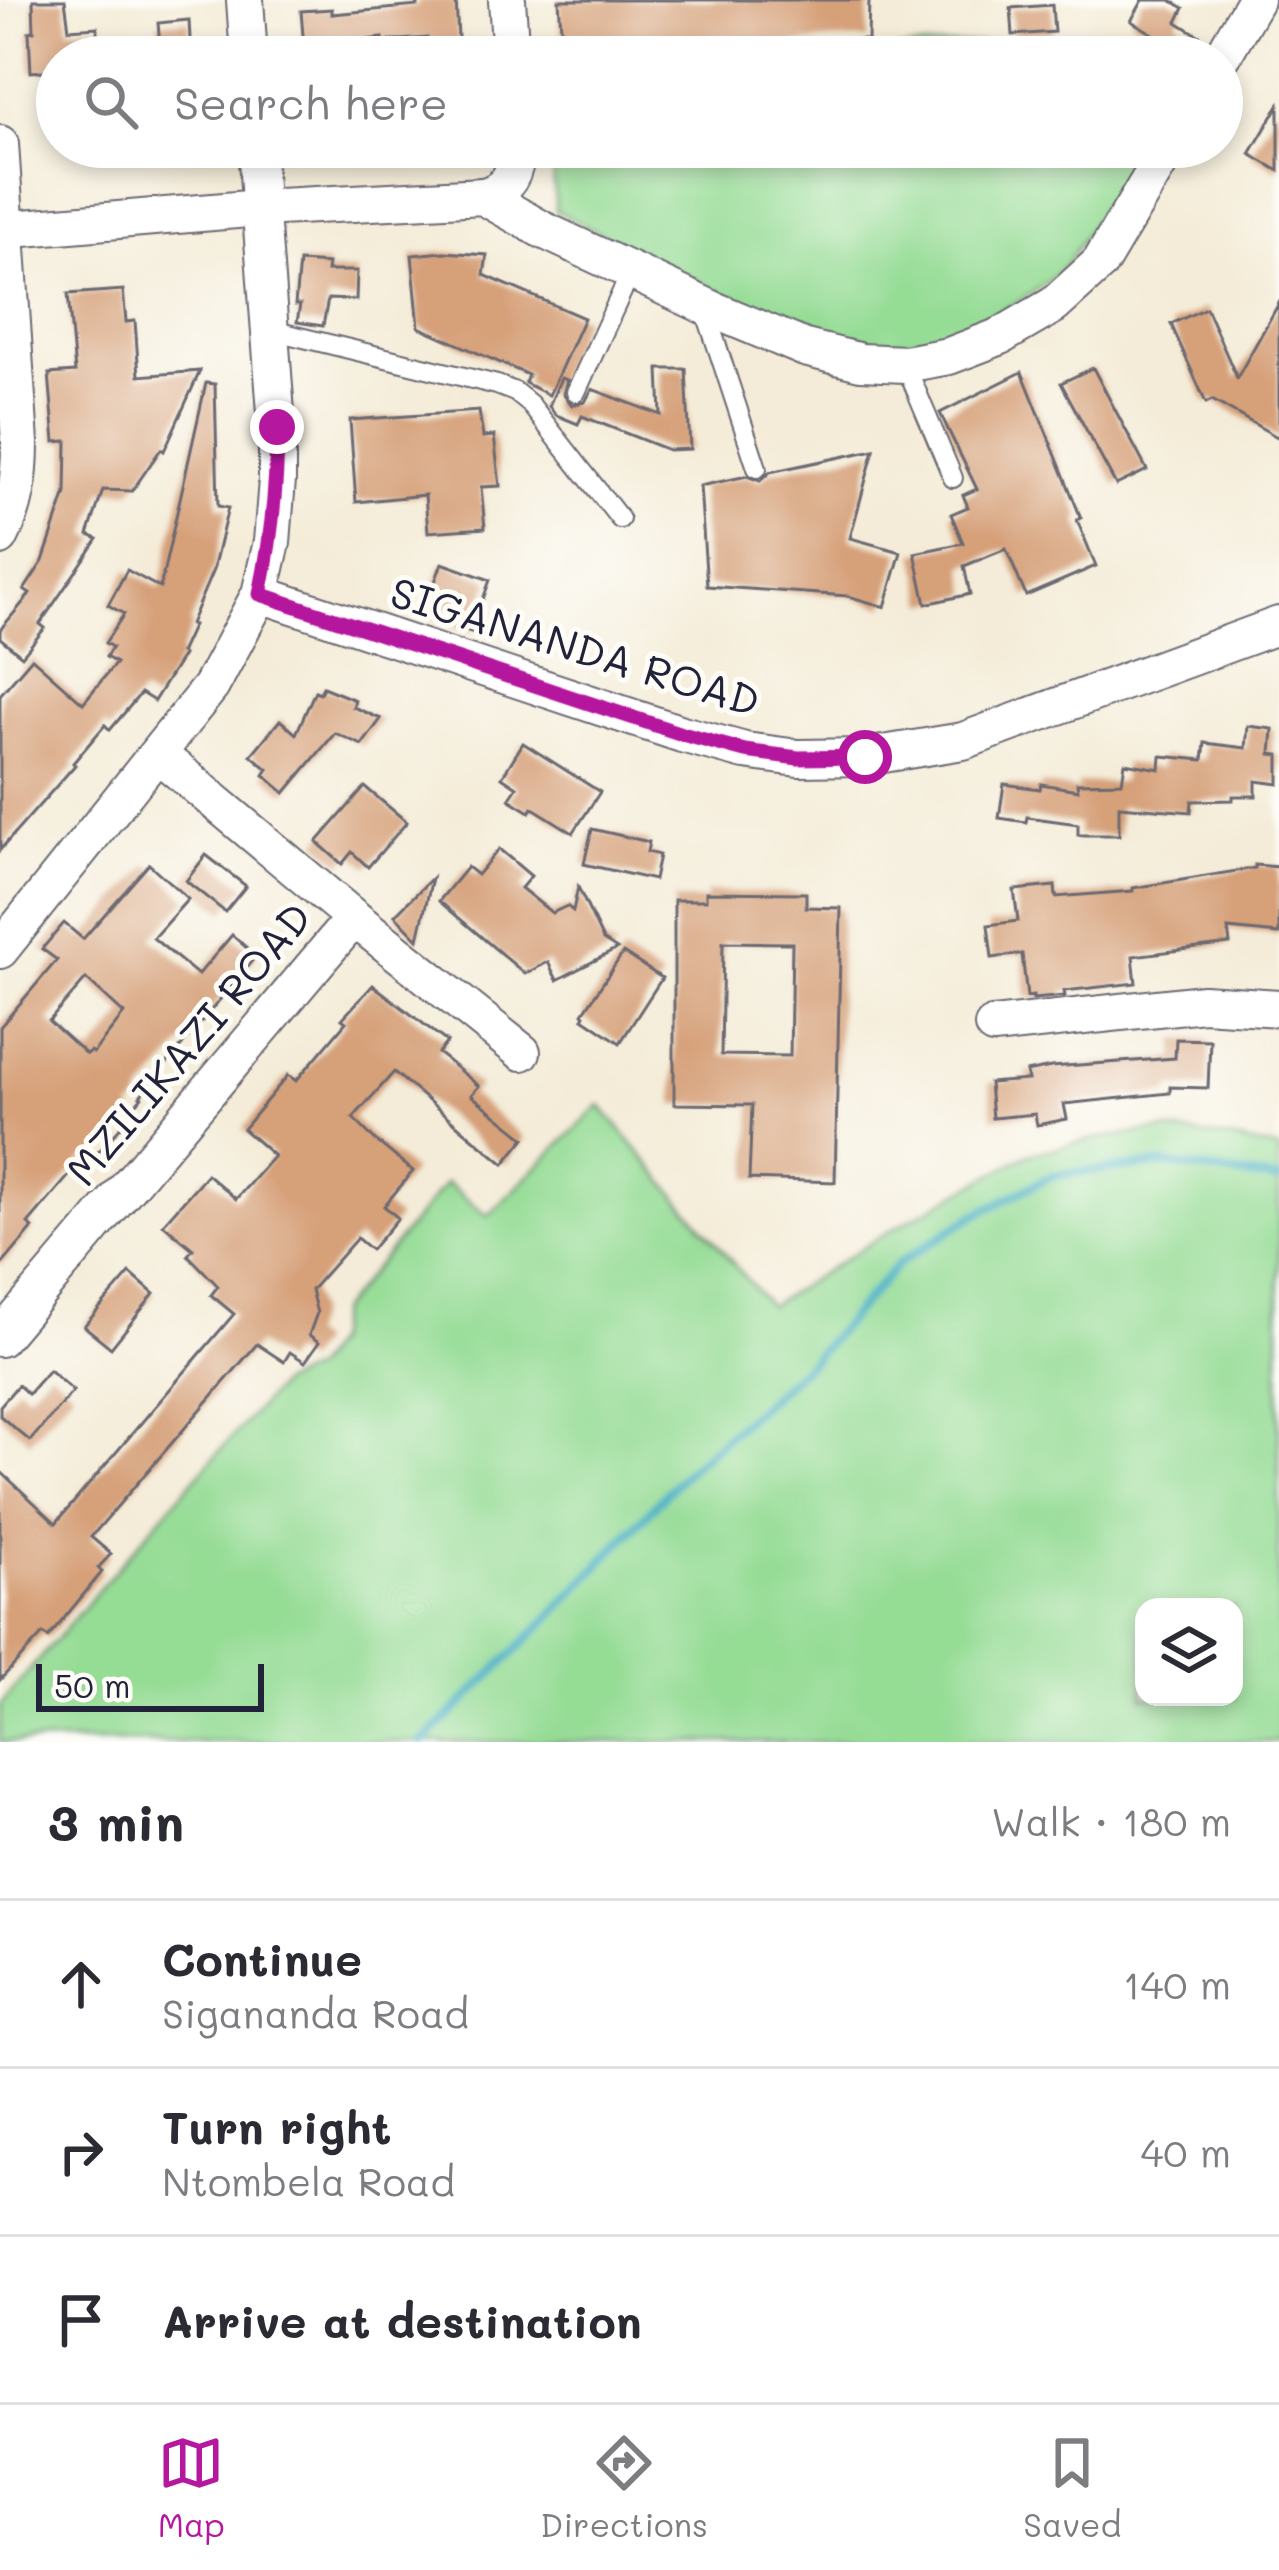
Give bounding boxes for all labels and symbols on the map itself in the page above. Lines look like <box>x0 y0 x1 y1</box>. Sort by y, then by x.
route end <box>250 400 304 454</box>
street label: SIGANANDA ROAD <box>384 563 766 728</box>
route start <box>838 730 892 784</box>
street label: MZILIKAZI ROAD <box>53 890 322 1196</box>
scale bar <box>36 1658 264 1711</box>

